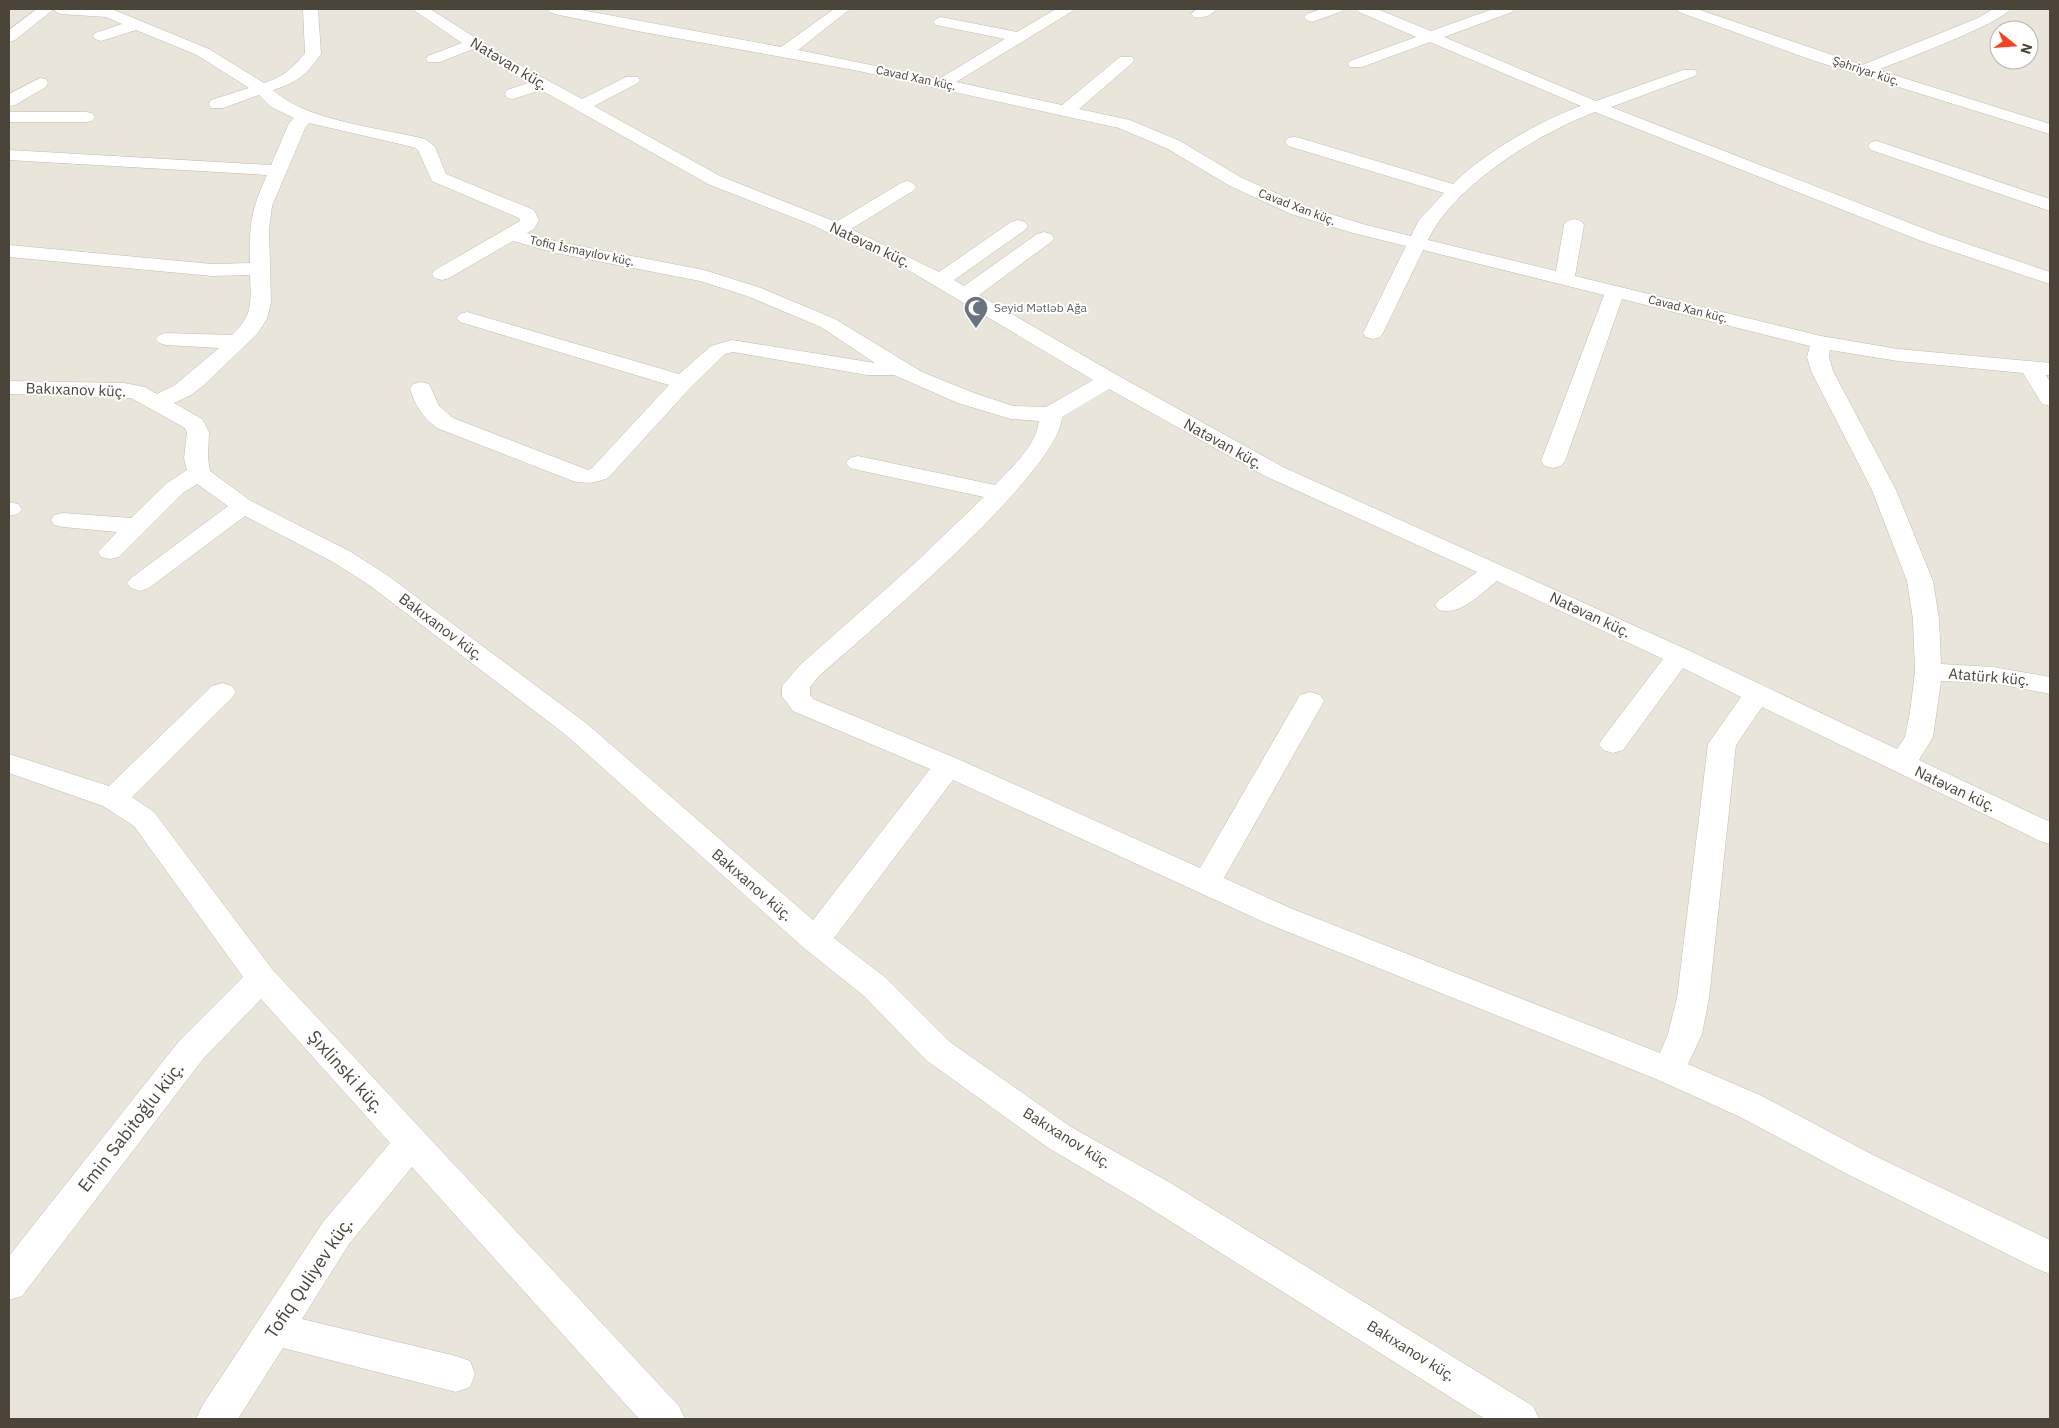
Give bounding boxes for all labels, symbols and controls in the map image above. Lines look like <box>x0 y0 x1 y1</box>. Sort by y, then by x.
north arrow <box>1989 20 2039 70</box>
street label: Natəvan küç. <box>467 33 552 94</box>
text: N <box>2016 41 2037 56</box>
street label: Şəhriyar küç. <box>1831 53 1902 88</box>
street label: Cavad Xan küç. <box>875 62 957 93</box>
street label: Cavad Xan küç. <box>1257 185 1338 228</box>
street label: Natəvan küç. <box>827 218 914 272</box>
street label: Tofiq İsmayılov küç. <box>528 232 636 269</box>
street label: Cavad Xan küç. <box>1647 291 1729 326</box>
mosque icon: Seyid Mətləb Ağa <box>963 295 989 329</box>
place label: Seyid Mətləb Ağa <box>994 300 1087 315</box>
street label: Bakıxanov küç. <box>25 378 127 401</box>
street label: Natəvan küç. <box>1181 414 1266 473</box>
street label: Natəvan küç. <box>1547 588 1634 642</box>
street label: Bakıxanov küç. <box>395 589 487 664</box>
street label: Atatürk küç. <box>1948 663 2030 690</box>
street label: Natəvan küç. <box>1912 762 1999 816</box>
street label: Bakıxanov küç. <box>708 844 797 925</box>
street label: Şıxlinski küç. <box>303 1025 390 1118</box>
street label: Emin Sabitoğlu küç. <box>73 1057 189 1196</box>
street label: Bakıxanov küç. <box>1020 1103 1115 1172</box>
street label: Tofiq Quliyev küç. <box>259 1213 358 1343</box>
street label: Bakıxanov küç. <box>1364 1316 1459 1385</box>

